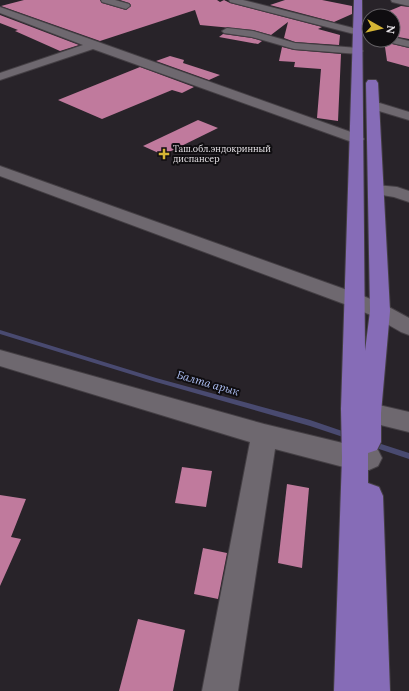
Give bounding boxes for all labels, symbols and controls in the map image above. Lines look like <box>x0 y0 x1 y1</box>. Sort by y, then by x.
north arrow <box>361 8 401 48</box>
text: N <box>383 24 398 35</box>
place label: Таш.обл.эндокринный диспансер <box>173 143 271 164</box>
marker: Таш.обл.эндокринный диспансер <box>158 148 170 160</box>
water label: Балта арык <box>175 367 241 399</box>

